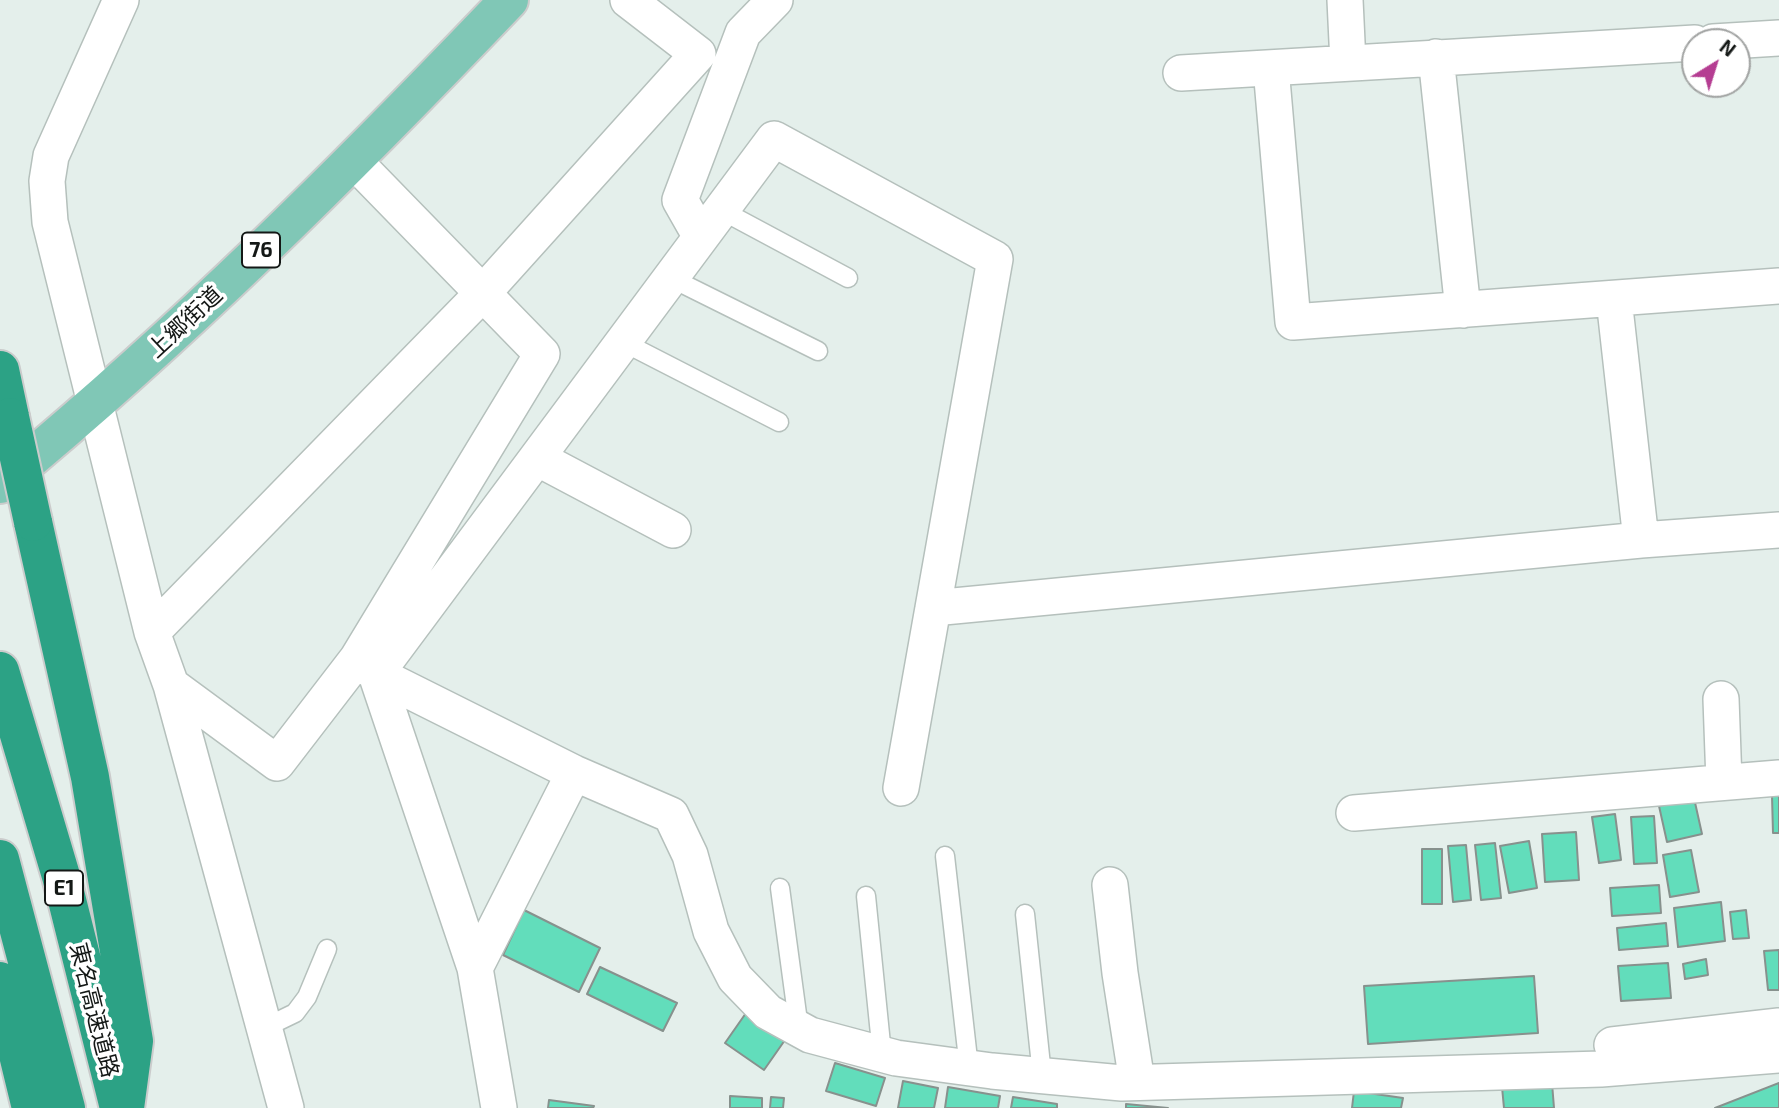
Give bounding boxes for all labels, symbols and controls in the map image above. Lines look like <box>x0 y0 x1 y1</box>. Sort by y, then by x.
north arrow <box>1681 28 1751 98</box>
text: N <box>1716 34 1740 61</box>
road number: 76 <box>242 232 280 268</box>
street label: 上郷街道 <box>142 281 228 363</box>
road number: E1 <box>45 870 83 906</box>
street label: 東名高速道路 <box>64 940 124 1080</box>

